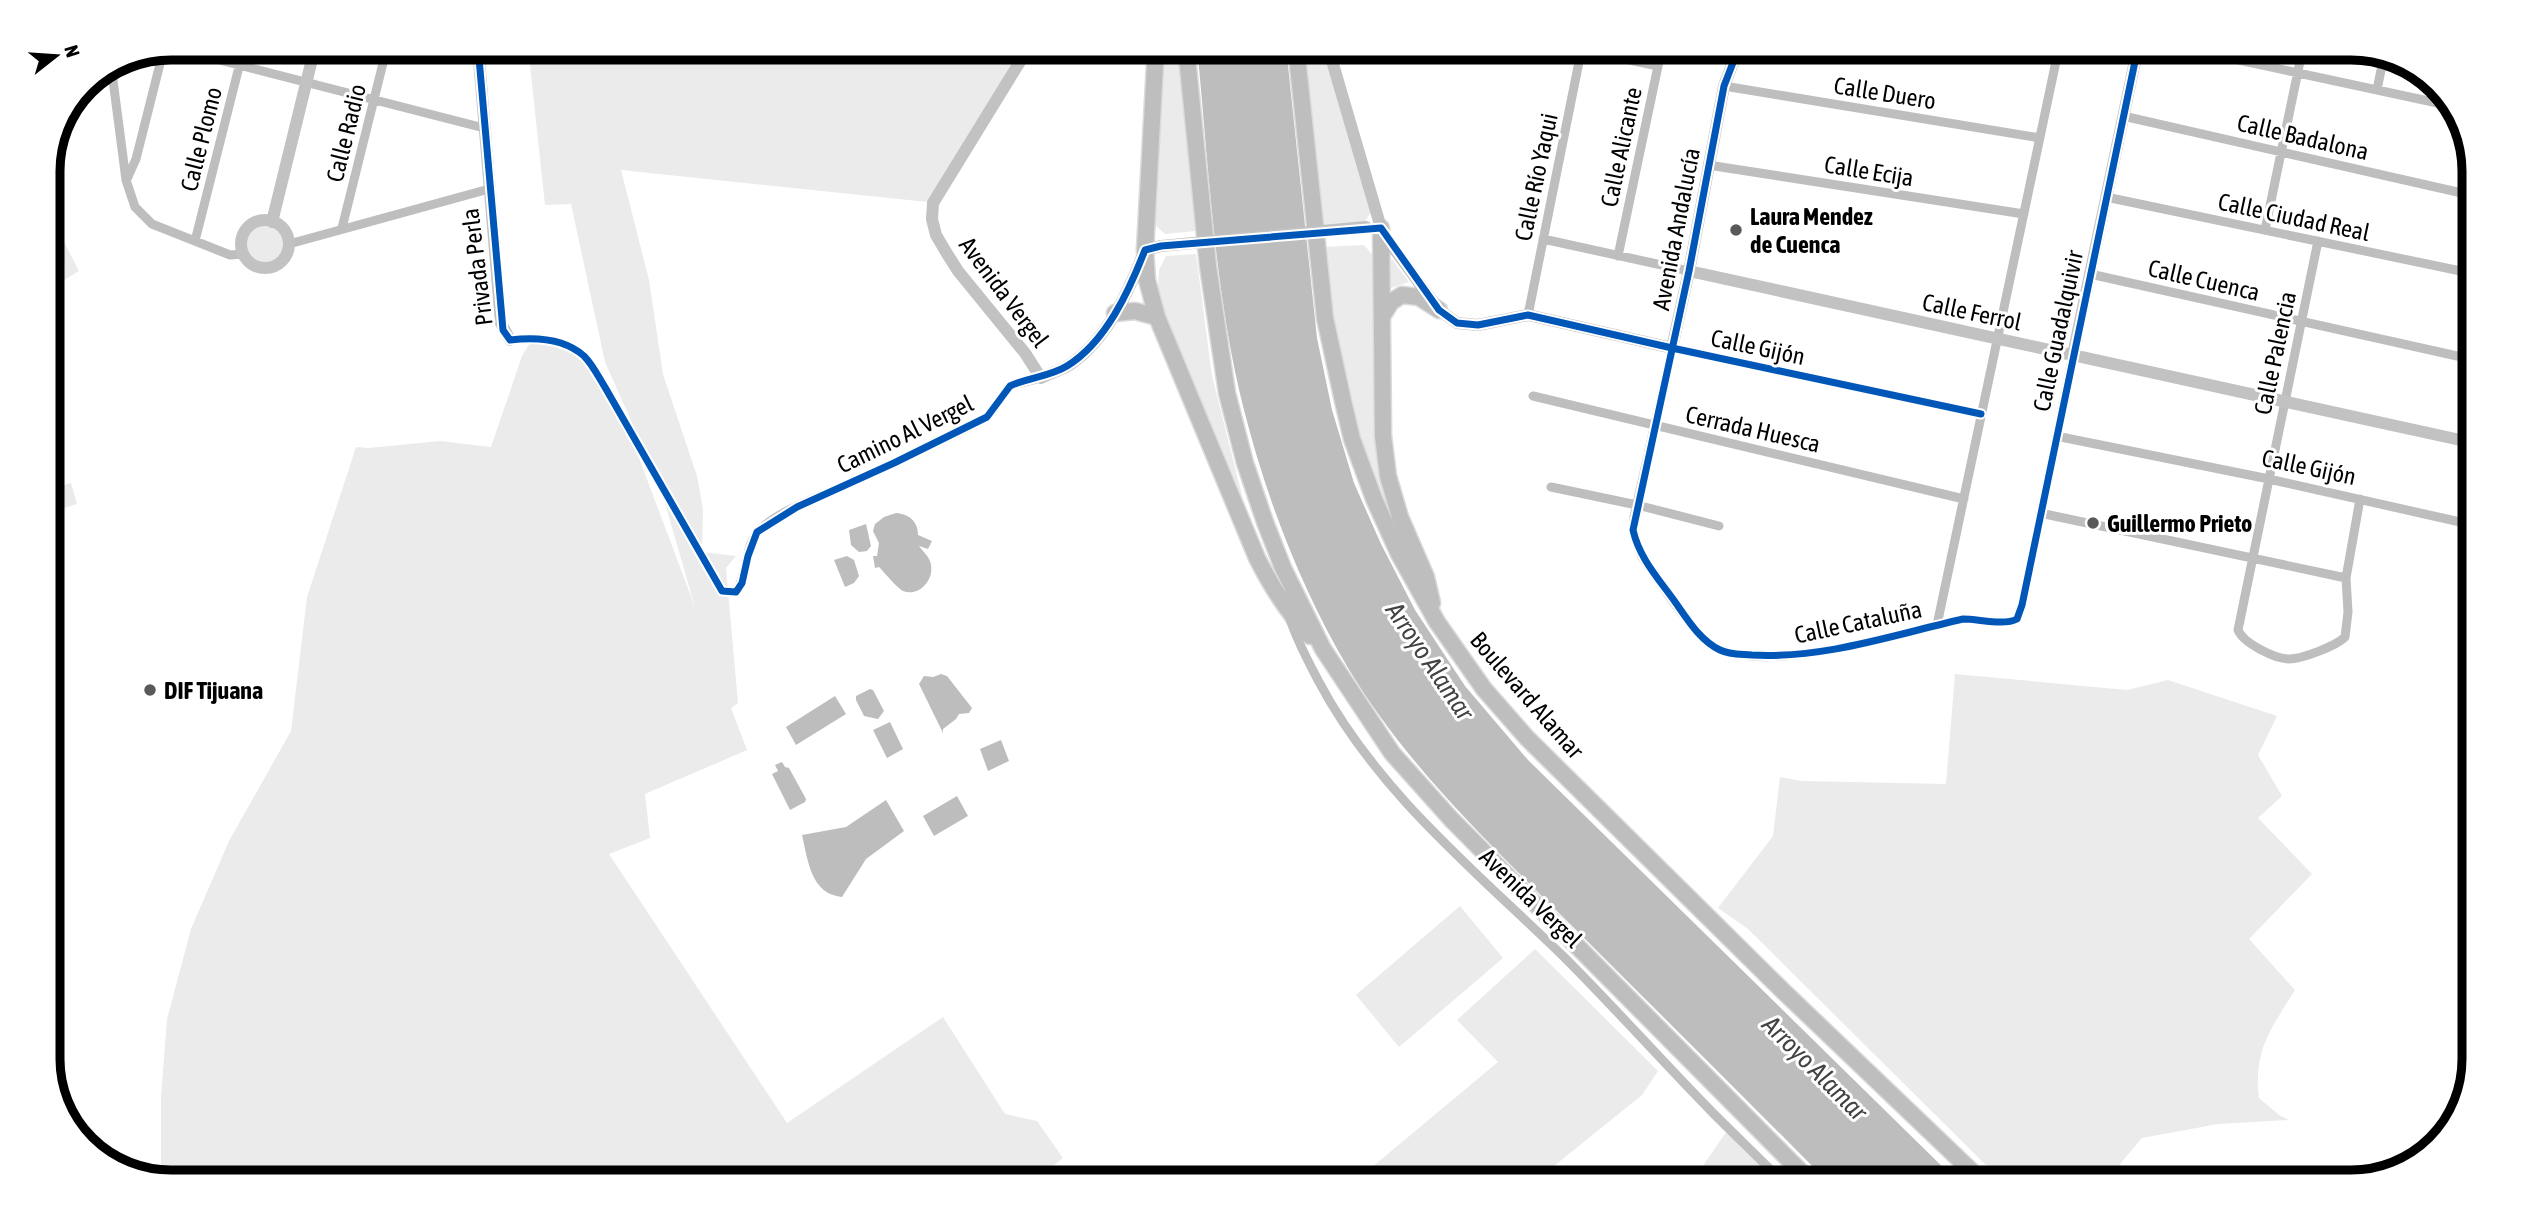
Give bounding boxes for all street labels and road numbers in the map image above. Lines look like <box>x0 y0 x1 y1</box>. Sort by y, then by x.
street label: Calle Duero <box>1832 72 1938 114</box>
street label: Calle Radio <box>321 81 371 185</box>
street label: Calle Plomo <box>175 84 227 194</box>
street label: Calle Alicante <box>1595 85 1647 209</box>
street label: Calle Badalona <box>2235 109 2371 165</box>
street label: Calle Río Yaqui <box>1509 111 1563 243</box>
street label: Avenida Andalucía <box>1647 146 1705 312</box>
street label: Calle Ecija <box>1822 151 1916 191</box>
street label: Calle Ciudad Real <box>2216 188 2373 246</box>
street label: Privada Perla <box>456 207 498 327</box>
street label: Avenida Vergel <box>954 232 1054 353</box>
street label: Calle Guadalquivir <box>2028 247 2088 414</box>
street label: Calle Cuenca <box>2146 254 2262 306</box>
street label: Calle Ferrol <box>1920 288 2025 336</box>
street label: Calle Palencia <box>2249 289 2301 417</box>
street label: Calle Gijón <box>1709 324 1807 370</box>
street label: Camino Al Vergel <box>833 389 978 479</box>
street label: Cerrada Huesca <box>1683 400 1823 458</box>
street label: Calle Gijón <box>2260 444 2358 490</box>
street label: Calle Cataluña <box>1792 595 1924 649</box>
street label: Boulevard Alamar <box>1465 626 1590 764</box>
street label: Avenida Vergel <box>1475 843 1588 954</box>

